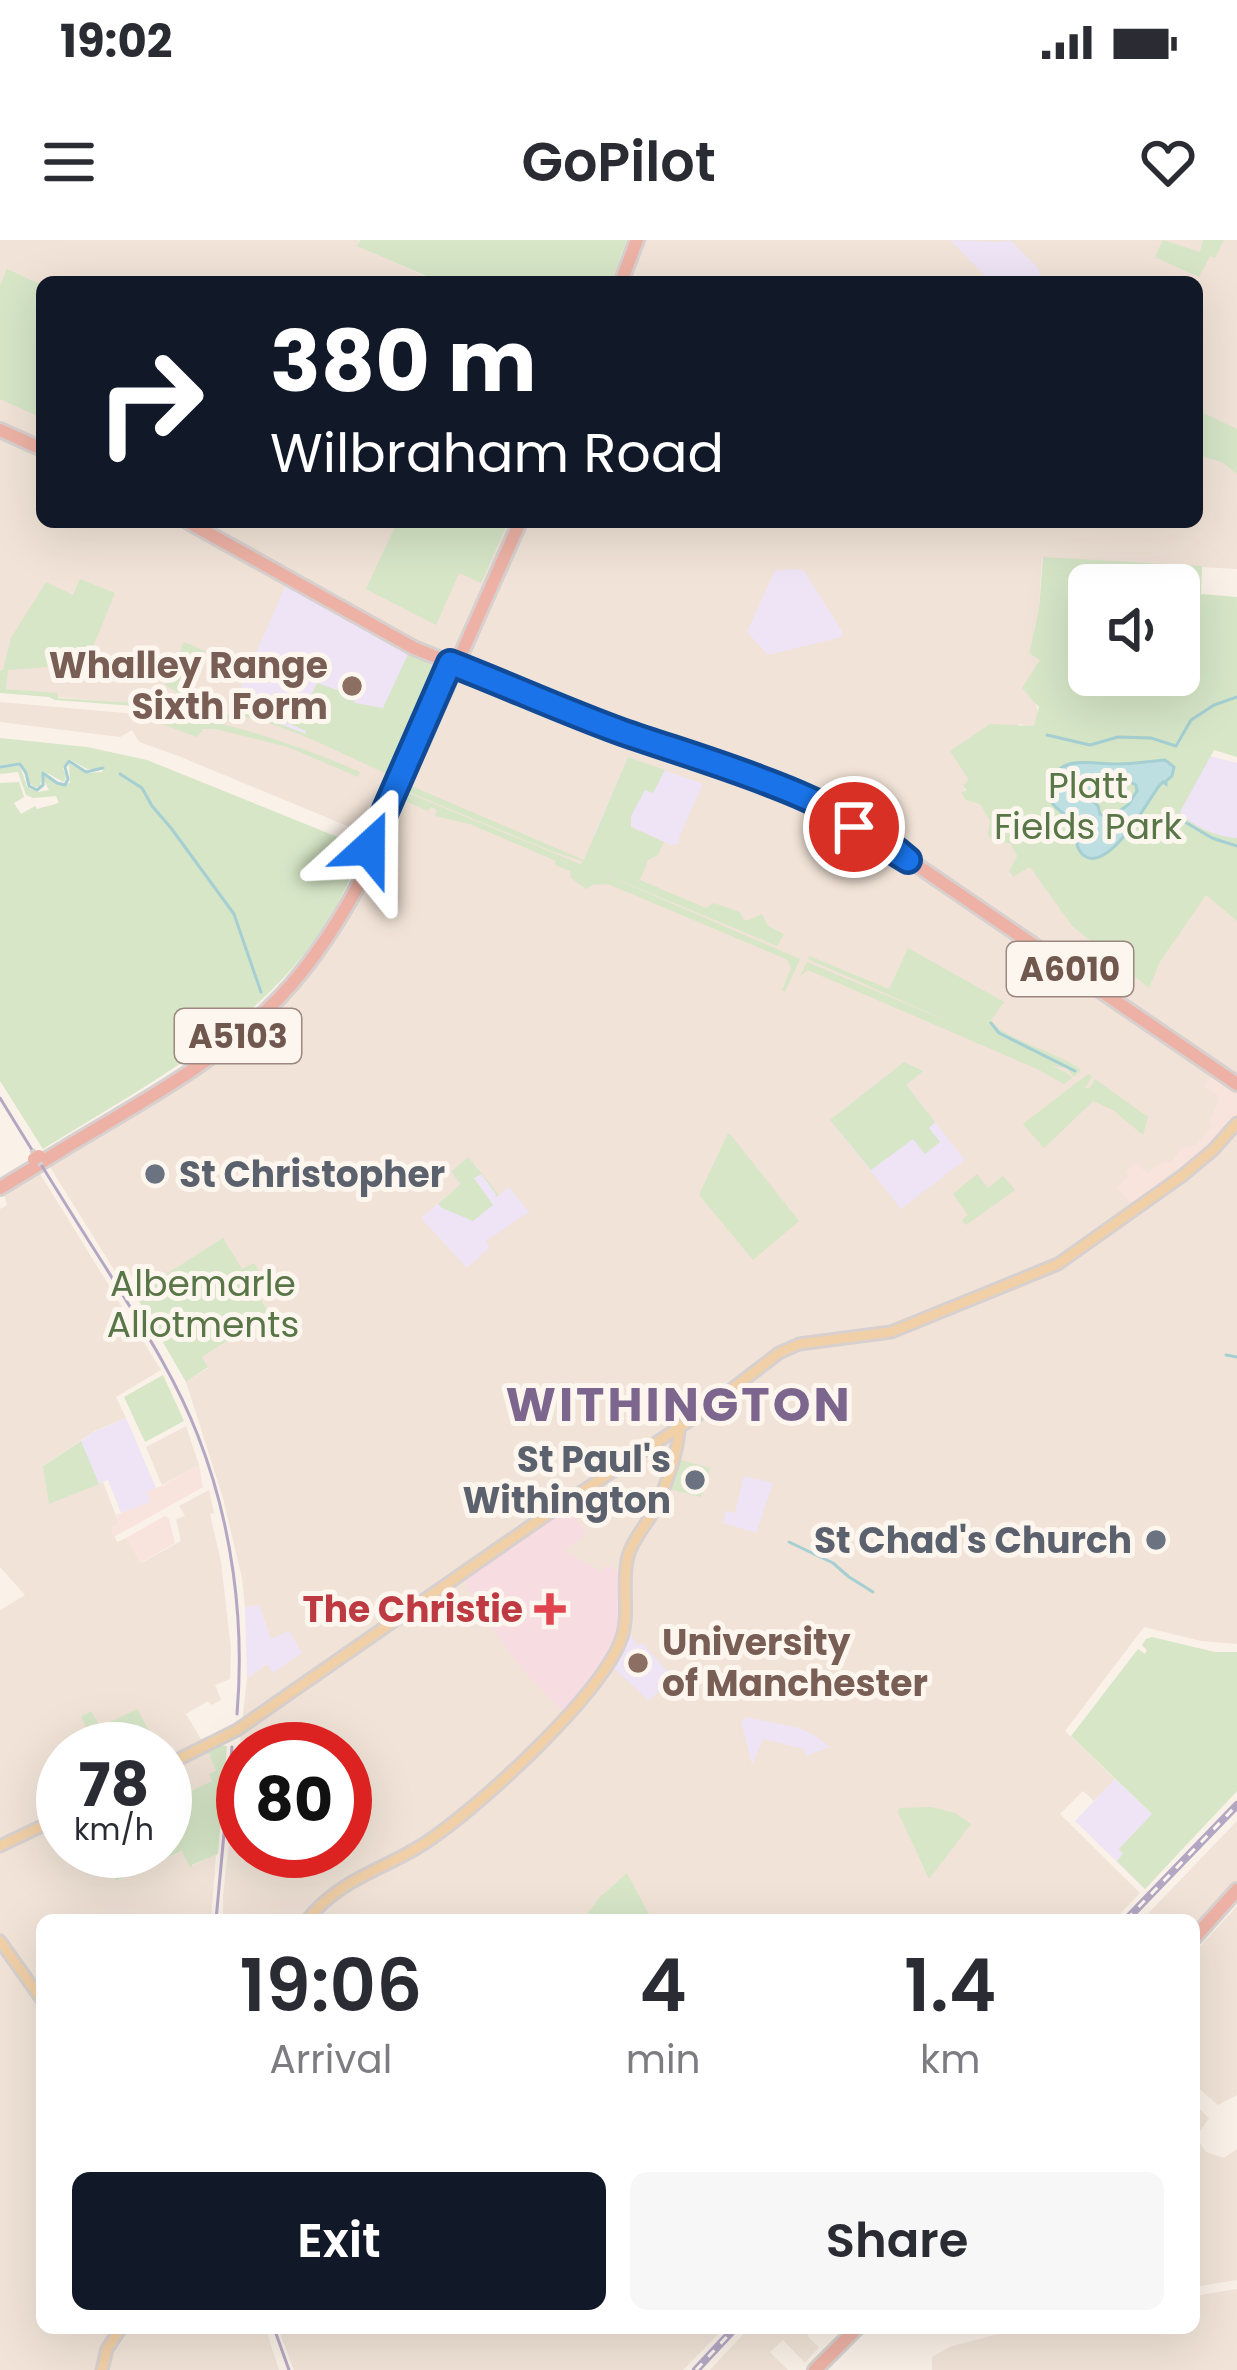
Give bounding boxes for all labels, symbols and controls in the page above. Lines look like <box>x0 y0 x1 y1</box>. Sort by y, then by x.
text: 19:02 <box>60 10 172 73</box>
text: GoPilot <box>521 124 716 200</box>
icon: menu <box>36 129 102 195</box>
icon: heart <box>1135 129 1201 195</box>
text: 380 m <box>270 303 537 420</box>
icon: right <box>72 324 228 480</box>
text: Wilbraham Road <box>270 415 724 491</box>
map controls <box>1068 564 1200 696</box>
button: sound <box>1068 564 1200 696</box>
place label: Whalley Range Sixth Form <box>49 640 328 732</box>
marker: Whalley Range Sixth Form <box>339 673 365 699</box>
park label: Platt Fields Park <box>994 760 1182 852</box>
pin <box>803 776 905 878</box>
position arrow <box>306 785 432 911</box>
icon: arrive <box>821 794 887 860</box>
road number: A6010 <box>1007 942 1133 996</box>
road number: A5103 <box>175 1009 301 1063</box>
place label: St Christopher <box>179 1149 445 1200</box>
marker: St Christopher <box>142 1161 168 1187</box>
park label: Albemarle Allotments <box>107 1258 299 1350</box>
district label: WITHINGTON <box>505 1371 853 1438</box>
place label: St Paul's Withington <box>462 1434 671 1526</box>
marker: St Paul's Withington <box>682 1467 708 1493</box>
place label: St Chad's Church <box>814 1515 1132 1566</box>
marker: St Chad's Church <box>1143 1527 1169 1553</box>
place label: The Christie <box>302 1584 523 1635</box>
marker: The Christie <box>534 1593 566 1625</box>
place label: University of Manchester <box>662 1617 928 1709</box>
marker: University of Manchester <box>625 1650 651 1676</box>
speed limit sign: 80 <box>216 1722 372 1878</box>
text: 78 <box>79 1743 149 1827</box>
text: km/h <box>74 1808 154 1851</box>
text: 19:06 <box>240 1935 422 2036</box>
text: 4 <box>639 1935 687 2036</box>
text: 1.4 <box>904 1935 996 2036</box>
text: Arrival <box>269 2032 392 2087</box>
text: min <box>626 2032 701 2087</box>
text: km <box>920 2032 980 2087</box>
button: Exit <box>72 2172 606 2310</box>
button: Share <box>630 2172 1164 2310</box>

